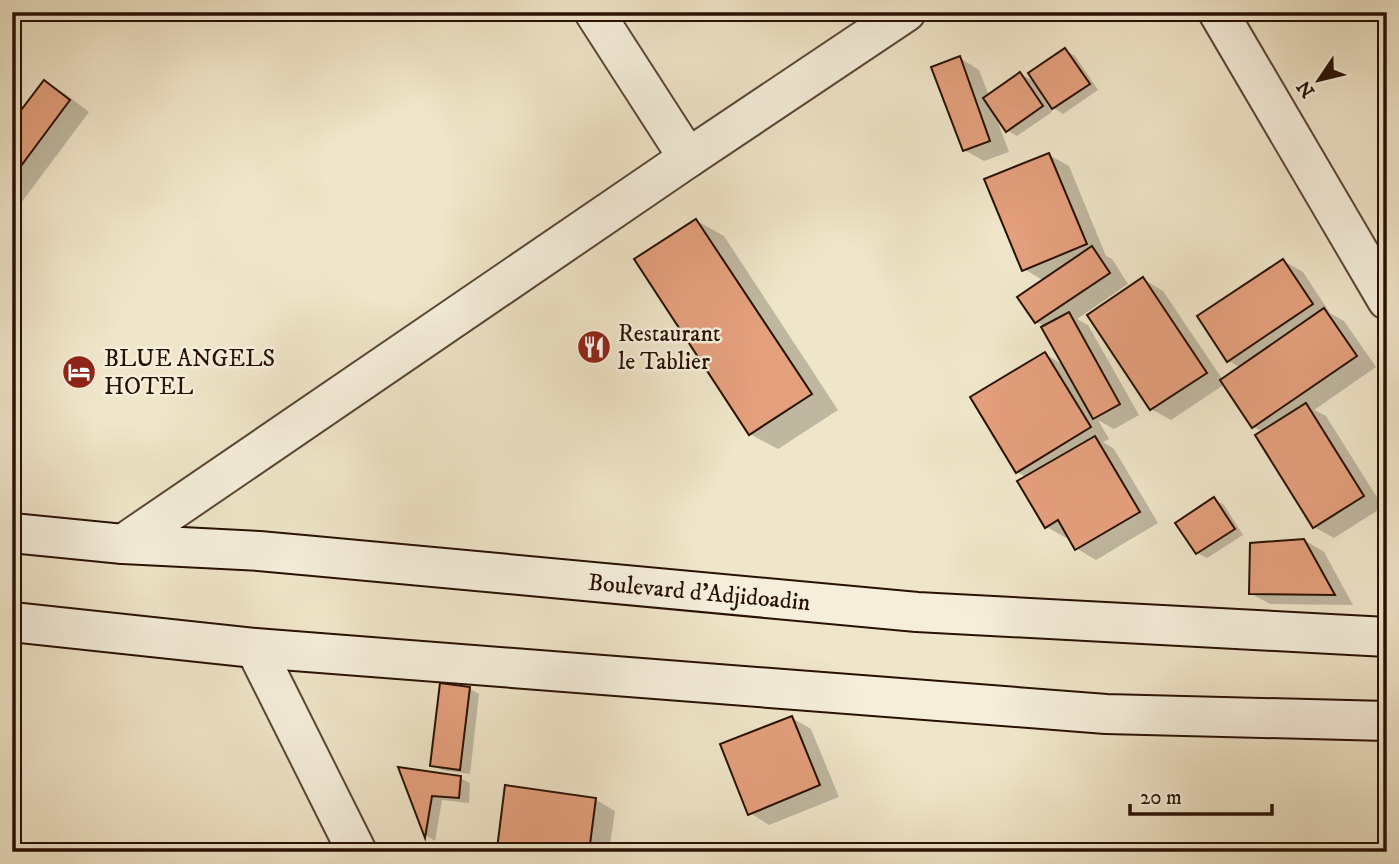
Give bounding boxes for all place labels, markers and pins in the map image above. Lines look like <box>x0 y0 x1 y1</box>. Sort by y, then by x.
place label: Restaurant le Tablier <box>618 319 721 377</box>
restaurant icon: Restaurant le Tablier <box>575 328 613 366</box>
place label: BLUE ANGELS HOTEL <box>104 344 275 402</box>
hotel icon: BLUE ANGELS HOTEL <box>60 353 98 391</box>

